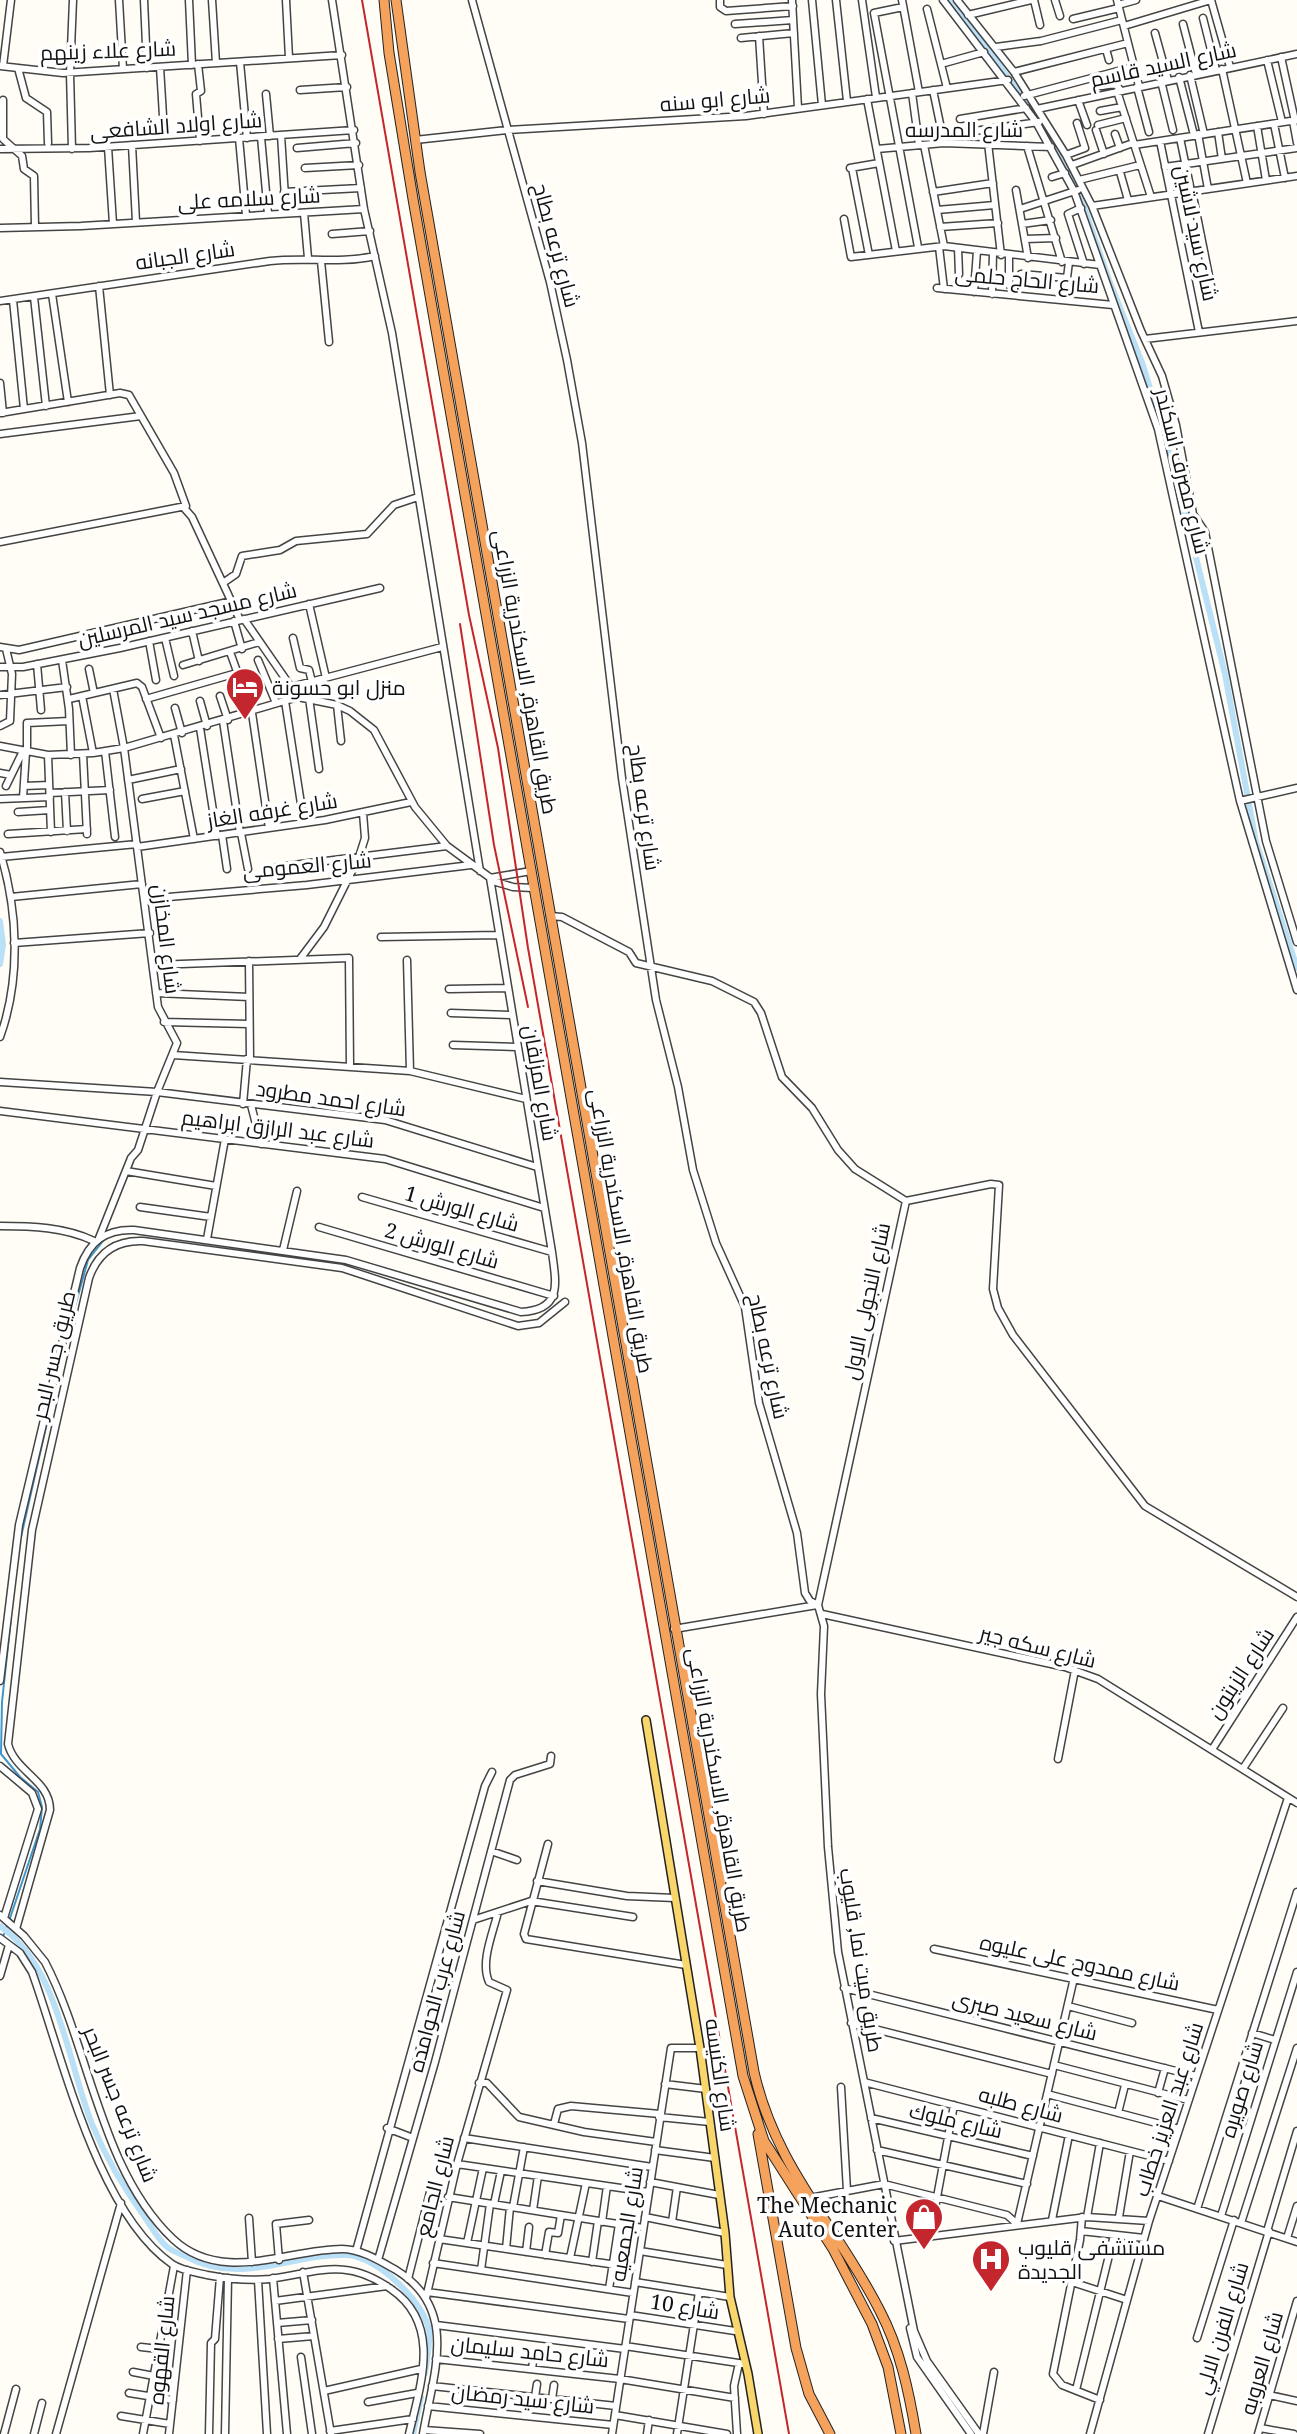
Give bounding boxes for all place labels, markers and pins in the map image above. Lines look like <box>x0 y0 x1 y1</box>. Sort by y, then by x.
hotel icon: منزل ابو حسونة <box>224 666 266 721</box>
place label: منزل ابو حسونة <box>272 673 406 701</box>
place label: The Mechanic Auto Center <box>757 2191 897 2243</box>
shop icon: The Mechanic Auto Center <box>903 2196 945 2251</box>
place label: مستشفى قليوب الجديدة <box>1018 2233 1165 2285</box>
hospital icon: مستشفى قليوب الجديدة <box>970 2238 1012 2293</box>

